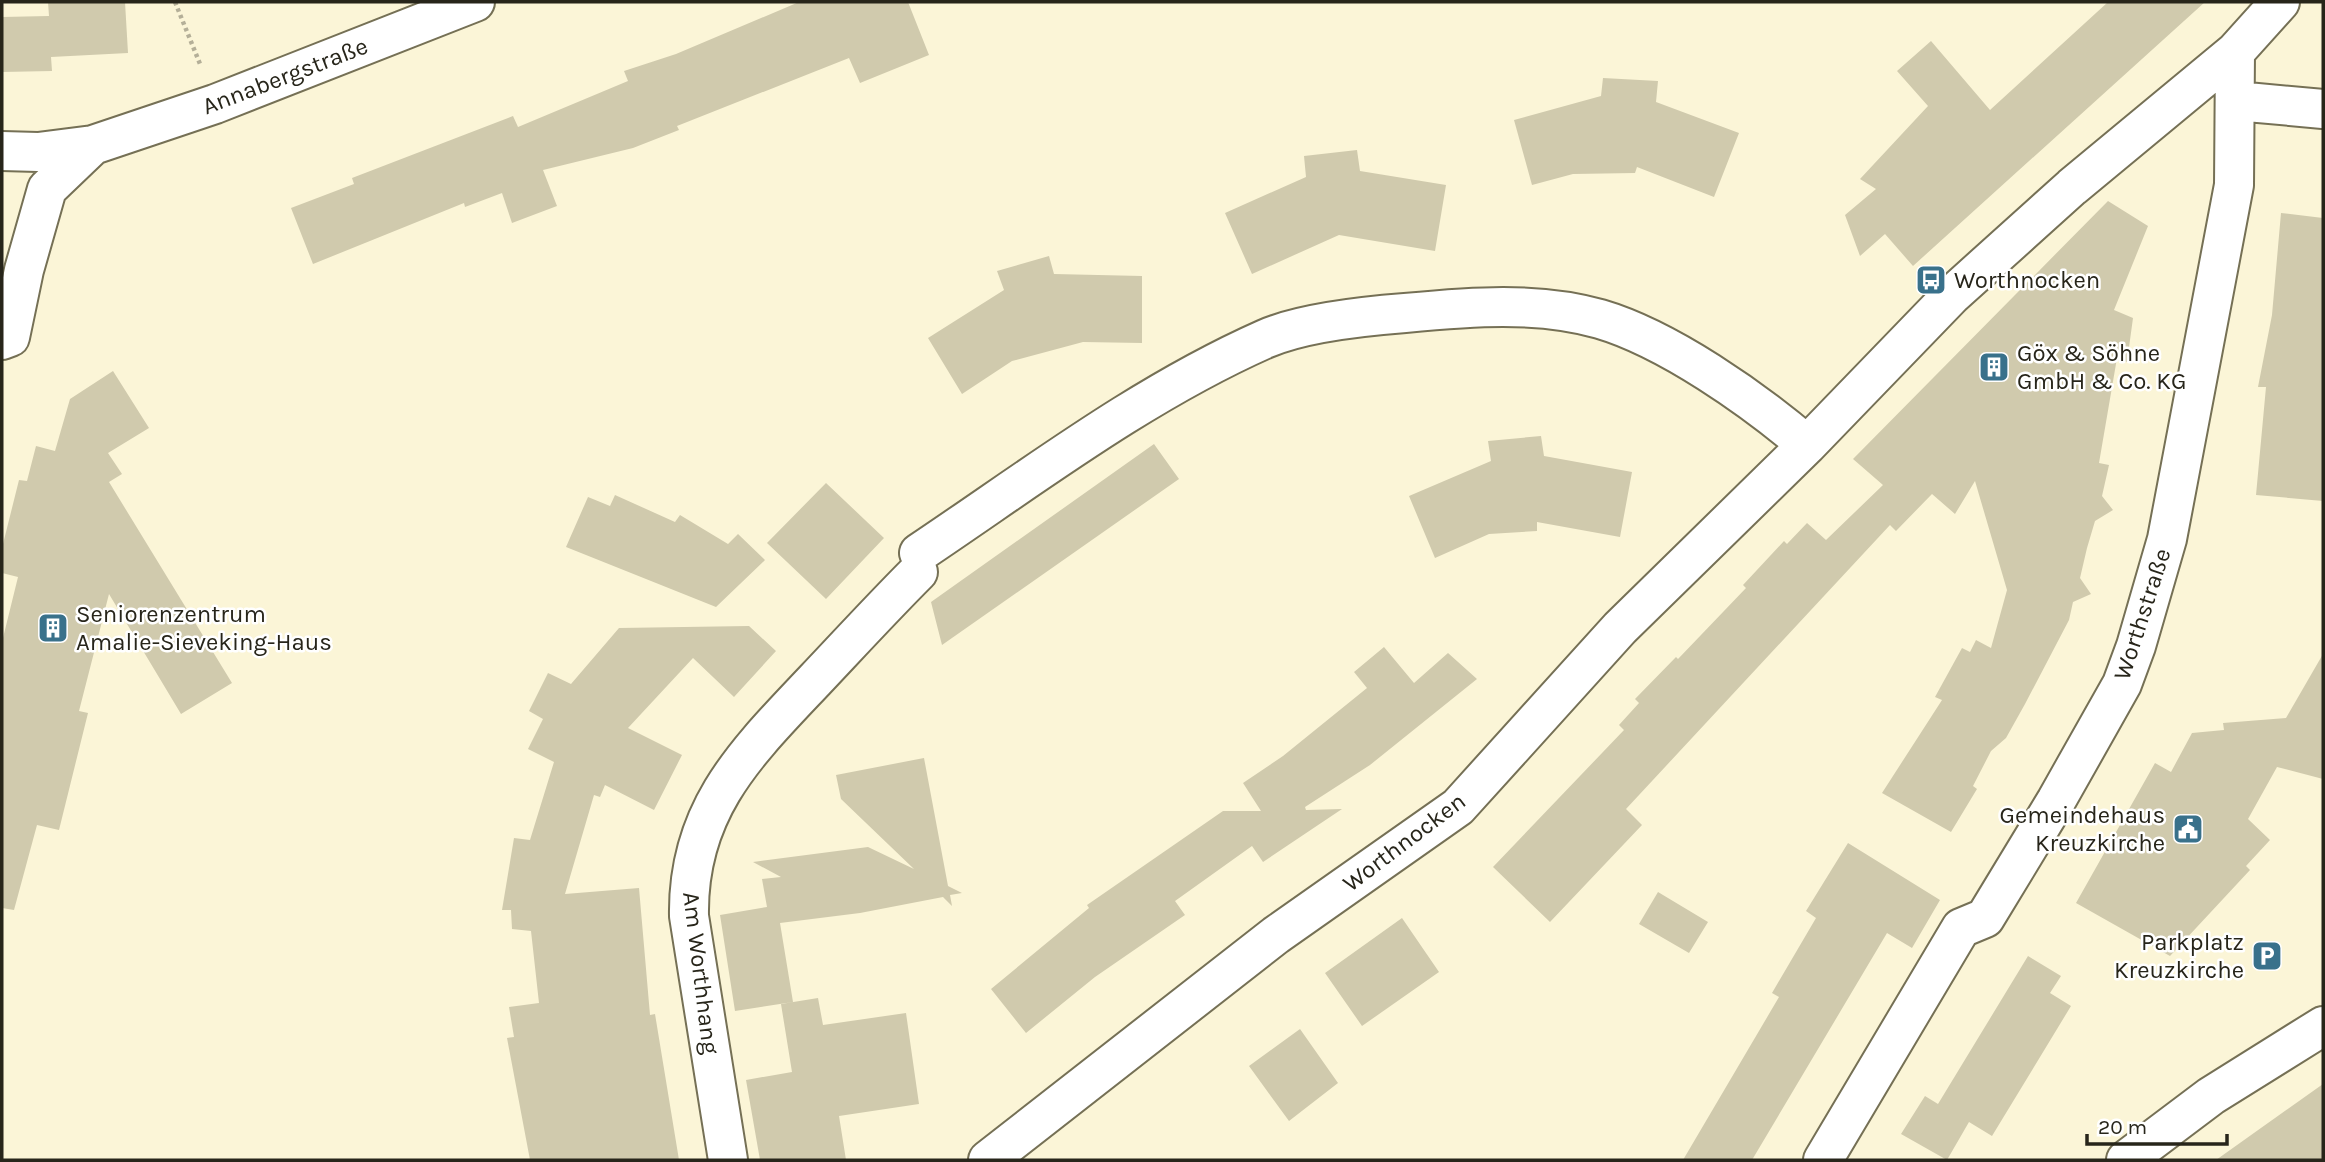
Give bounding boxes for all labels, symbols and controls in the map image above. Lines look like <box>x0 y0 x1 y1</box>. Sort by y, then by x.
street label: Annabergstraße <box>198 32 372 120</box>
bus stop icon: Worthnocken <box>1914 263 1948 297</box>
place label: Worthnocken <box>1954 266 2100 294</box>
place label: Göx & Söhne GmbH & Co. KG <box>2017 339 2186 395</box>
building icon: Göx & Söhne GmbH & Co. KG <box>1977 350 2011 384</box>
street label: Worthstraße <box>2108 545 2176 683</box>
place label: Seniorenzentrum Amalie-Sieveking-Haus <box>76 600 332 656</box>
building icon: Seniorenzentrum Amalie-Sieveking-Haus <box>36 611 70 645</box>
street label: Worthnocken <box>1337 787 1471 897</box>
place label: Gemeindehaus Kreuzkirche <box>1999 801 2165 857</box>
public building icon: Gemeindehaus Kreuzkirche <box>2171 812 2205 846</box>
street label: Am Worthhang <box>677 890 725 1056</box>
place label: Parkplatz Kreuzkirche <box>2114 928 2244 984</box>
parking icon: Parkplatz Kreuzkirche <box>2250 939 2284 973</box>
scale bar <box>2087 1102 2227 1146</box>
text: 20 m <box>2098 1115 2147 1139</box>

